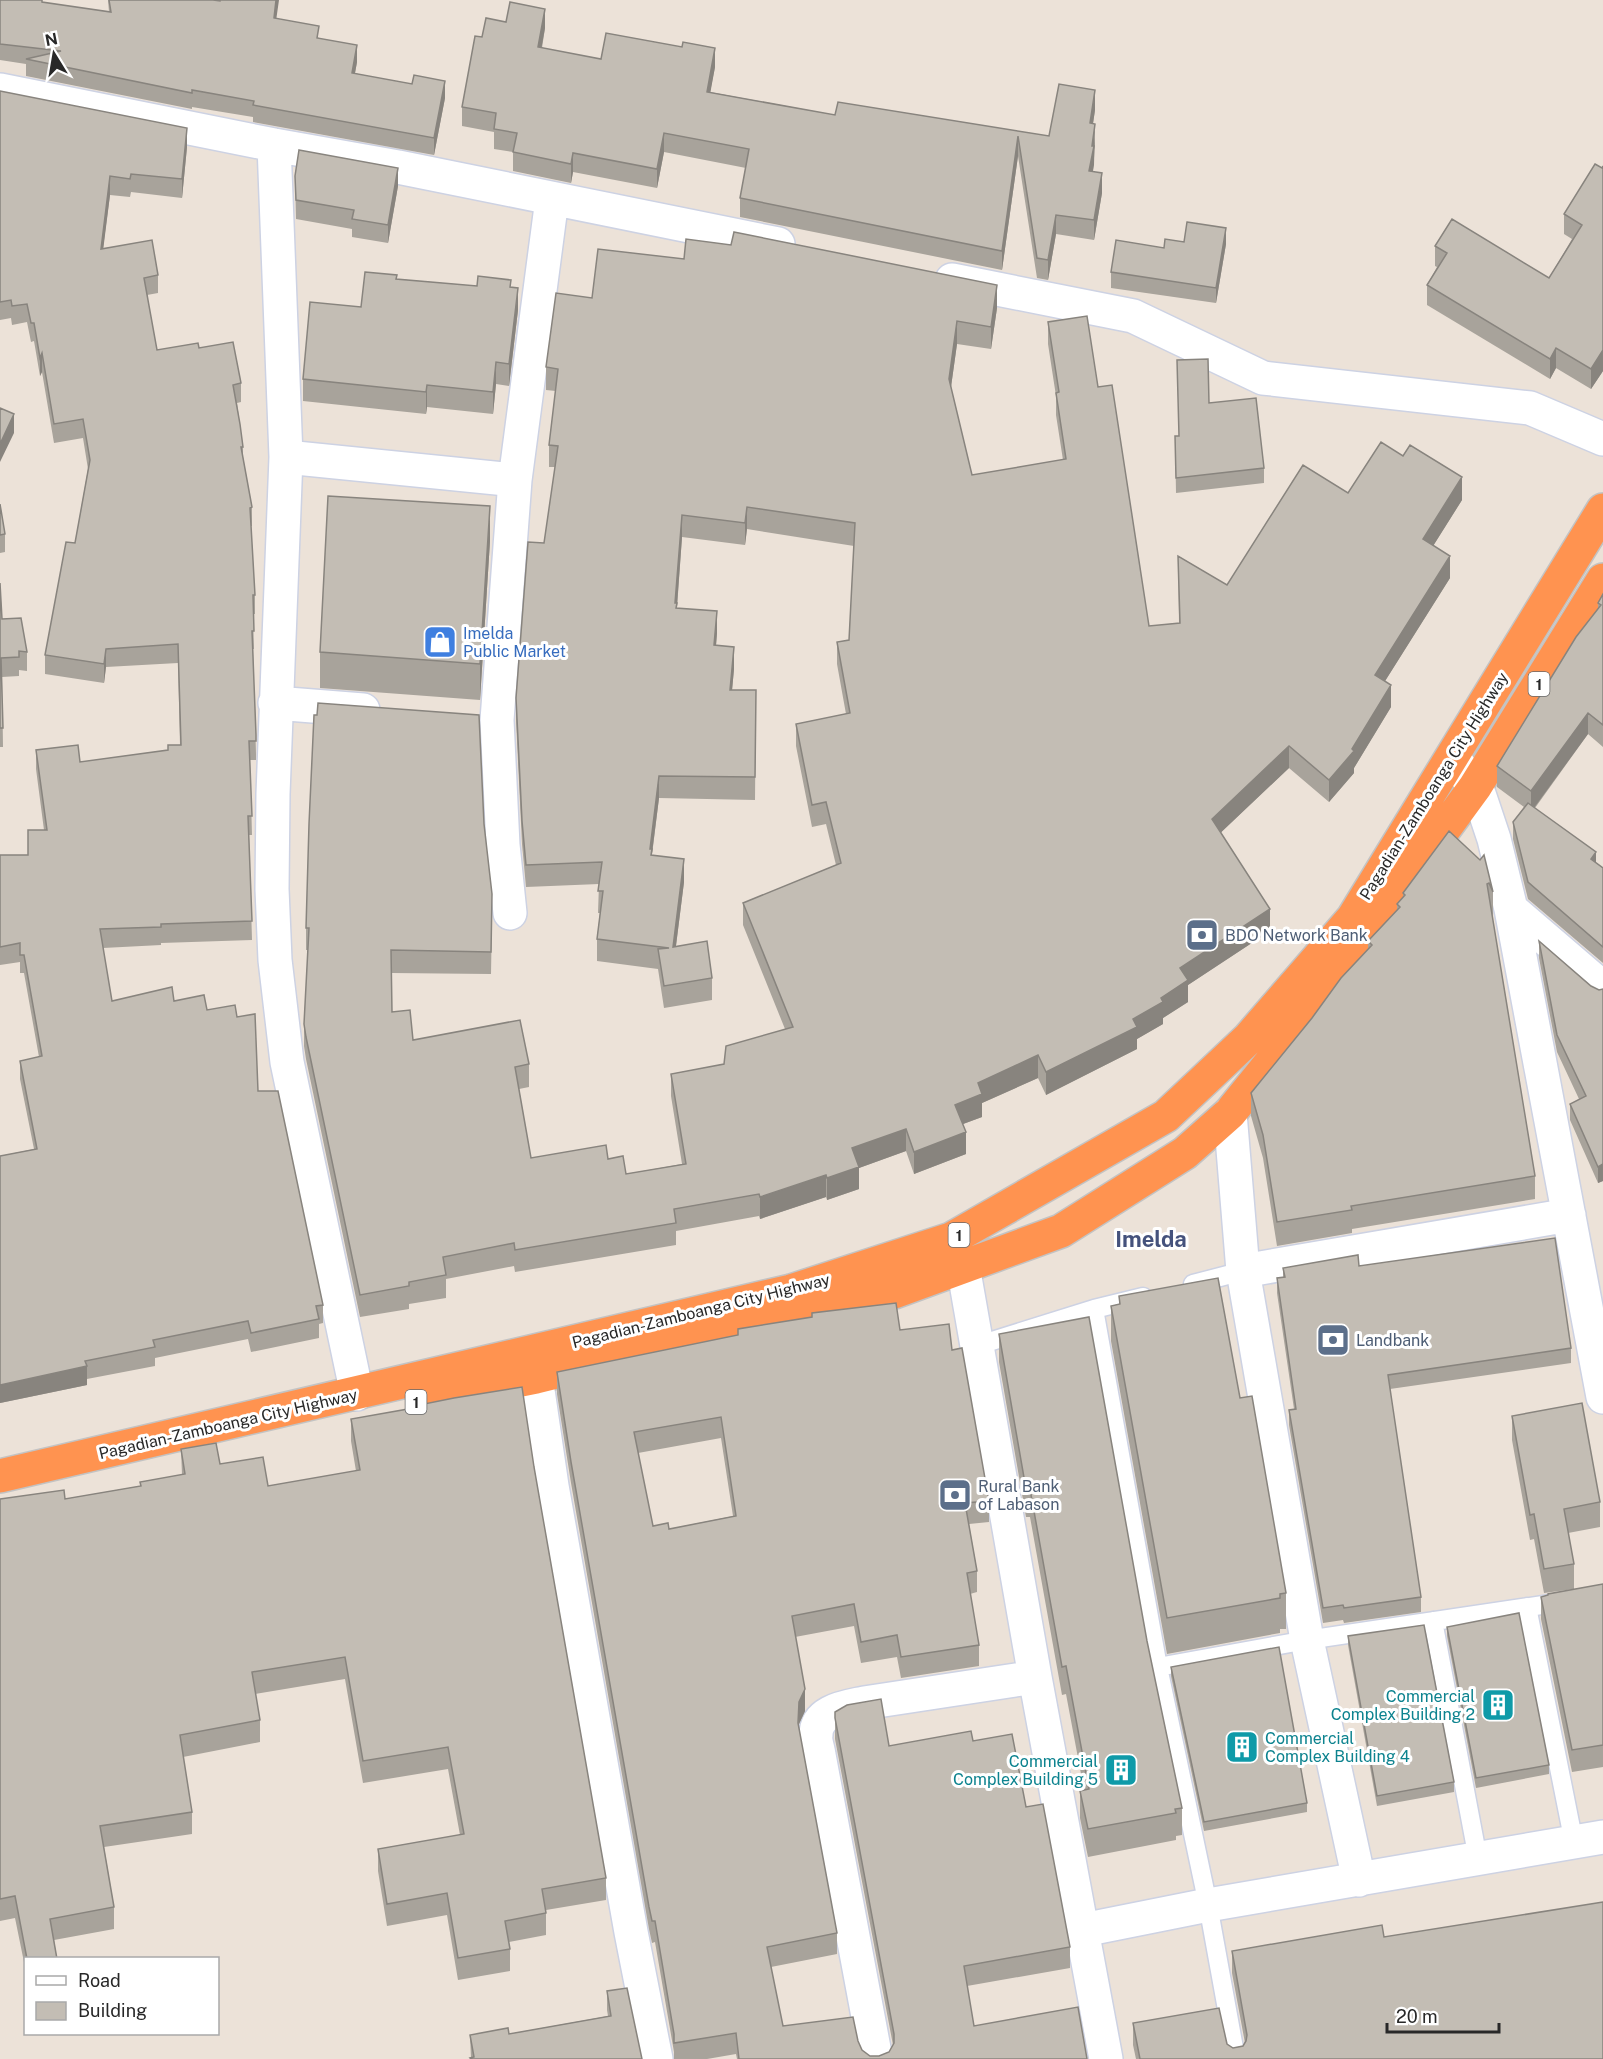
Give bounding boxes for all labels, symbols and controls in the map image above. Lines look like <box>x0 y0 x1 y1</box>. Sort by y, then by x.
north arrow <box>24 24 84 84</box>
text: N <box>43 29 59 50</box>
shop icon: Imelda Public Market <box>422 624 458 660</box>
place label: Imelda Public Market <box>463 624 566 661</box>
street label: Pagadian-Zamboanga City Highway <box>1356 668 1512 903</box>
road number: 1 <box>1528 672 1550 696</box>
bank icon: BDO Network Bank <box>1184 917 1220 953</box>
place label: BDO Network Bank <box>1225 926 1368 945</box>
road number: 1 <box>948 1223 970 1247</box>
district label: Imelda <box>1115 1226 1187 1252</box>
street label: Pagadian-Zamboanga City Highway <box>570 1270 832 1352</box>
bank icon: Landbank <box>1315 1322 1351 1358</box>
place label: Landbank <box>1356 1331 1429 1350</box>
street label: Pagadian-Zamboanga City Highway <box>97 1385 360 1463</box>
road number: 1 <box>406 1390 426 1414</box>
bank icon: Rural Bank of Labason <box>937 1477 973 1513</box>
place label: Rural Bank of Labason <box>978 1477 1059 1514</box>
place label: Commercial Complex Building 2 <box>1331 1687 1475 1724</box>
building icon: Commercial Complex Building 2 <box>1480 1687 1516 1723</box>
building icon: Commercial Complex Building 4 <box>1224 1729 1260 1765</box>
place label: Commercial Complex Building 4 <box>1265 1729 1410 1766</box>
place label: Commercial Complex Building 5 <box>953 1752 1098 1789</box>
building icon: Commercial Complex Building 5 <box>1103 1752 1139 1788</box>
legend <box>24 1957 219 2035</box>
text: Road <box>78 1970 121 1991</box>
scale bar <box>1387 1996 1500 2034</box>
text: Building <box>78 2000 147 2021</box>
text: 20 m <box>1396 2006 1438 2027</box>

